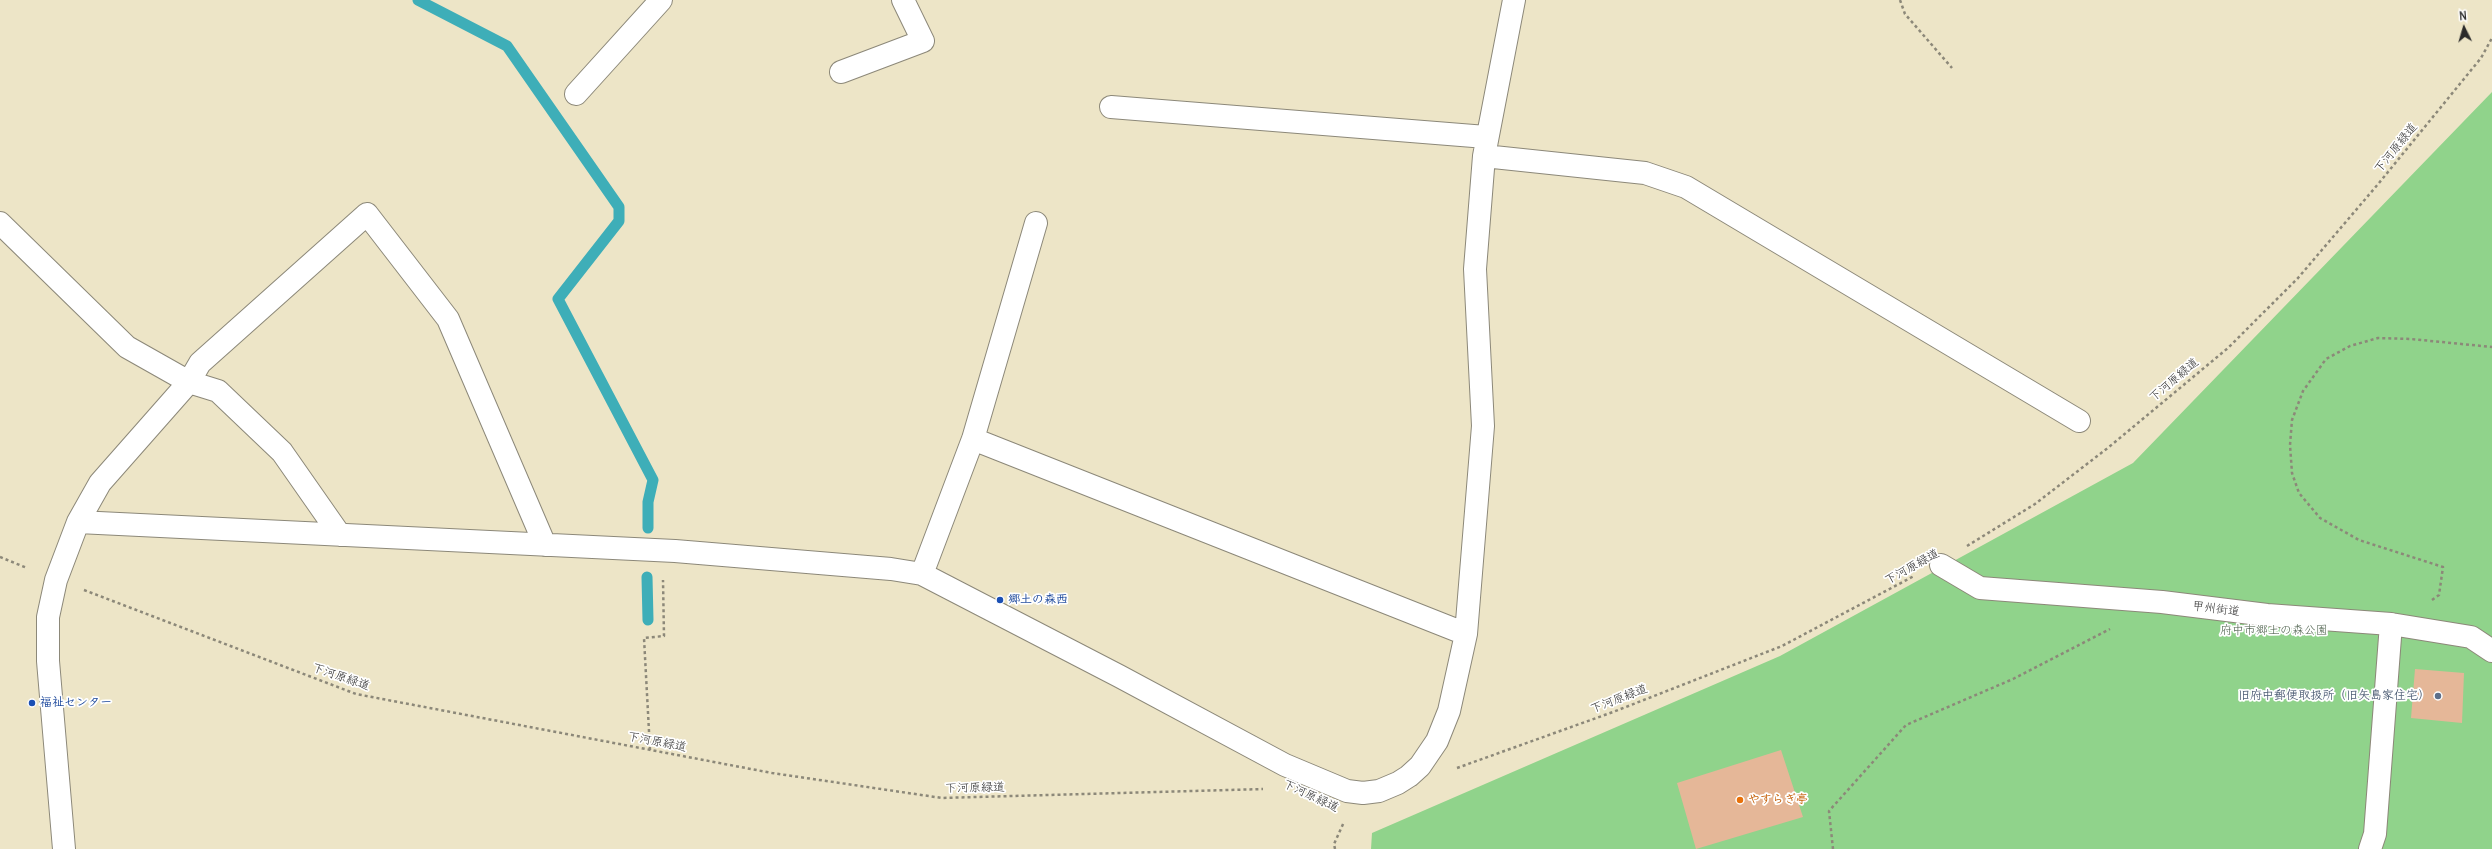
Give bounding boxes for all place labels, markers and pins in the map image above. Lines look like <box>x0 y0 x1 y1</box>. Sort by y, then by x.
place label: 郷土の森西 <box>1008 593 1068 607</box>
marker: 郷土の森西 <box>995 595 1005 605</box>
place label: 旧府中郵便取扱所（旧矢島家住宅） <box>2238 689 2430 703</box>
marker: 旧府中郵便取扱所（旧矢島家住宅） <box>2433 691 2443 701</box>
place label: 福祉センター <box>40 696 112 710</box>
marker: 福祉センター <box>27 698 37 708</box>
place label: やすらぎ亭 <box>1748 793 1808 807</box>
marker: やすらぎ亭 <box>1735 795 1745 805</box>

